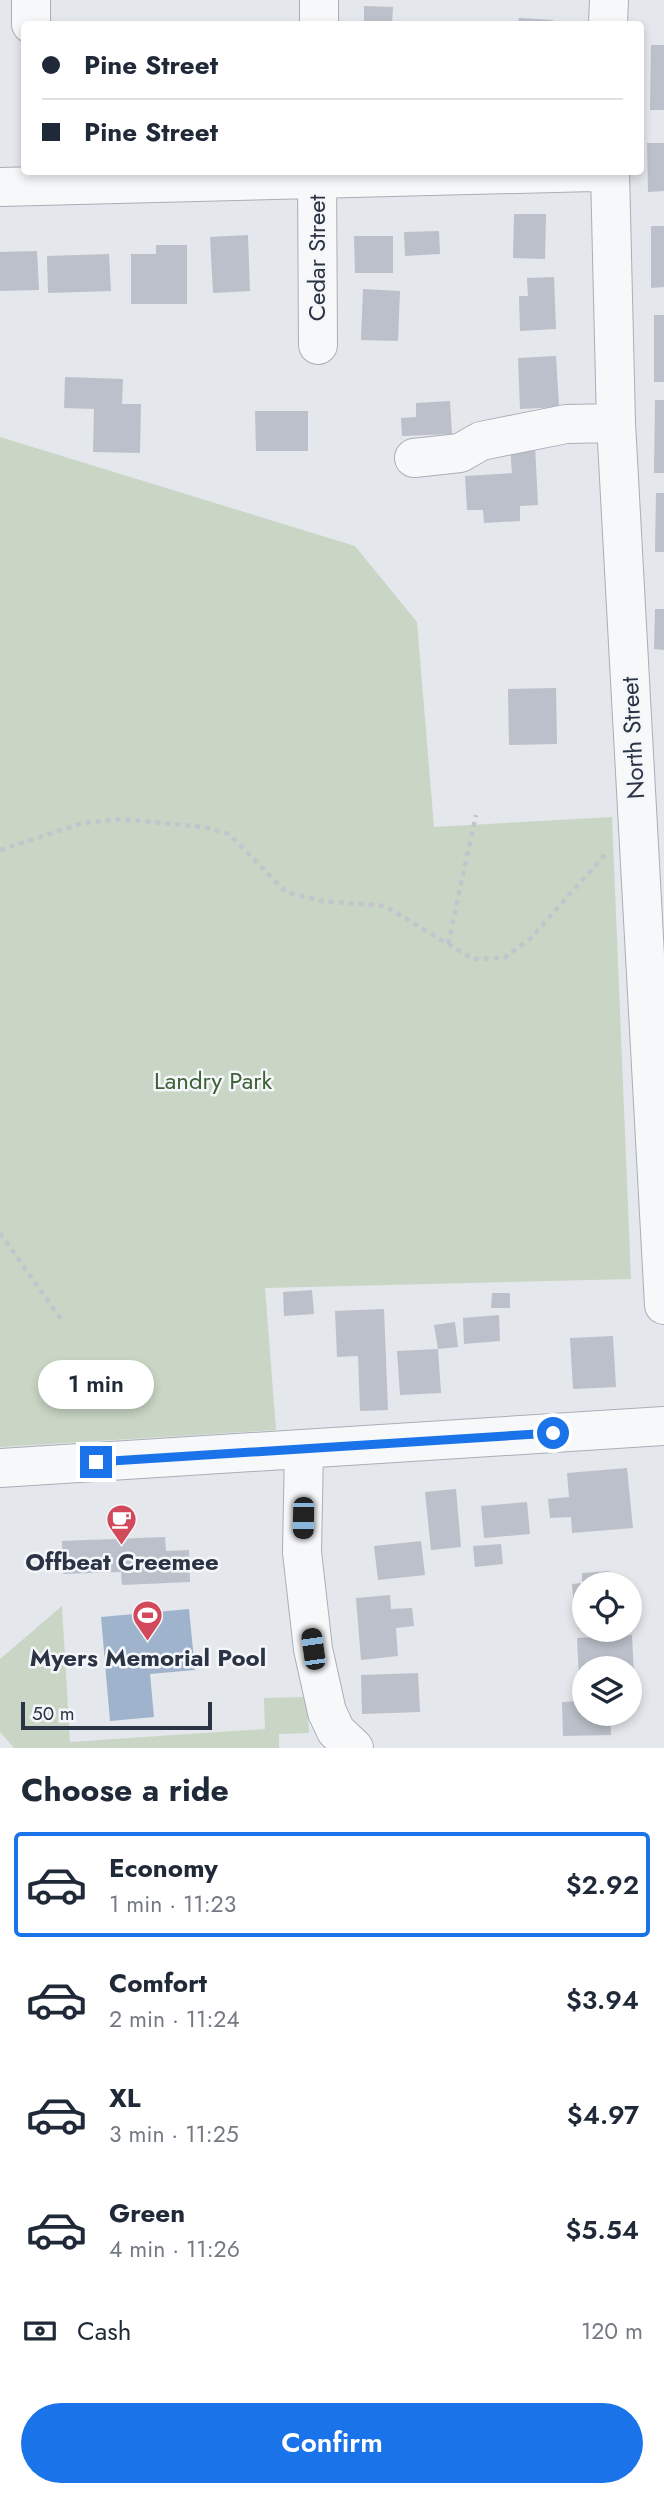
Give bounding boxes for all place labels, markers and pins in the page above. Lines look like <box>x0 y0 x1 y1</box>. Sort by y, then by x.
cafe icon: Offbeat Creemee <box>105 1503 139 1547</box>
place label: Offbeat Creemee <box>25 1544 219 1579</box>
sports icon: Myers Memorial Pool <box>131 1599 165 1643</box>
place label: Myers Memorial Pool <box>30 1640 266 1675</box>

